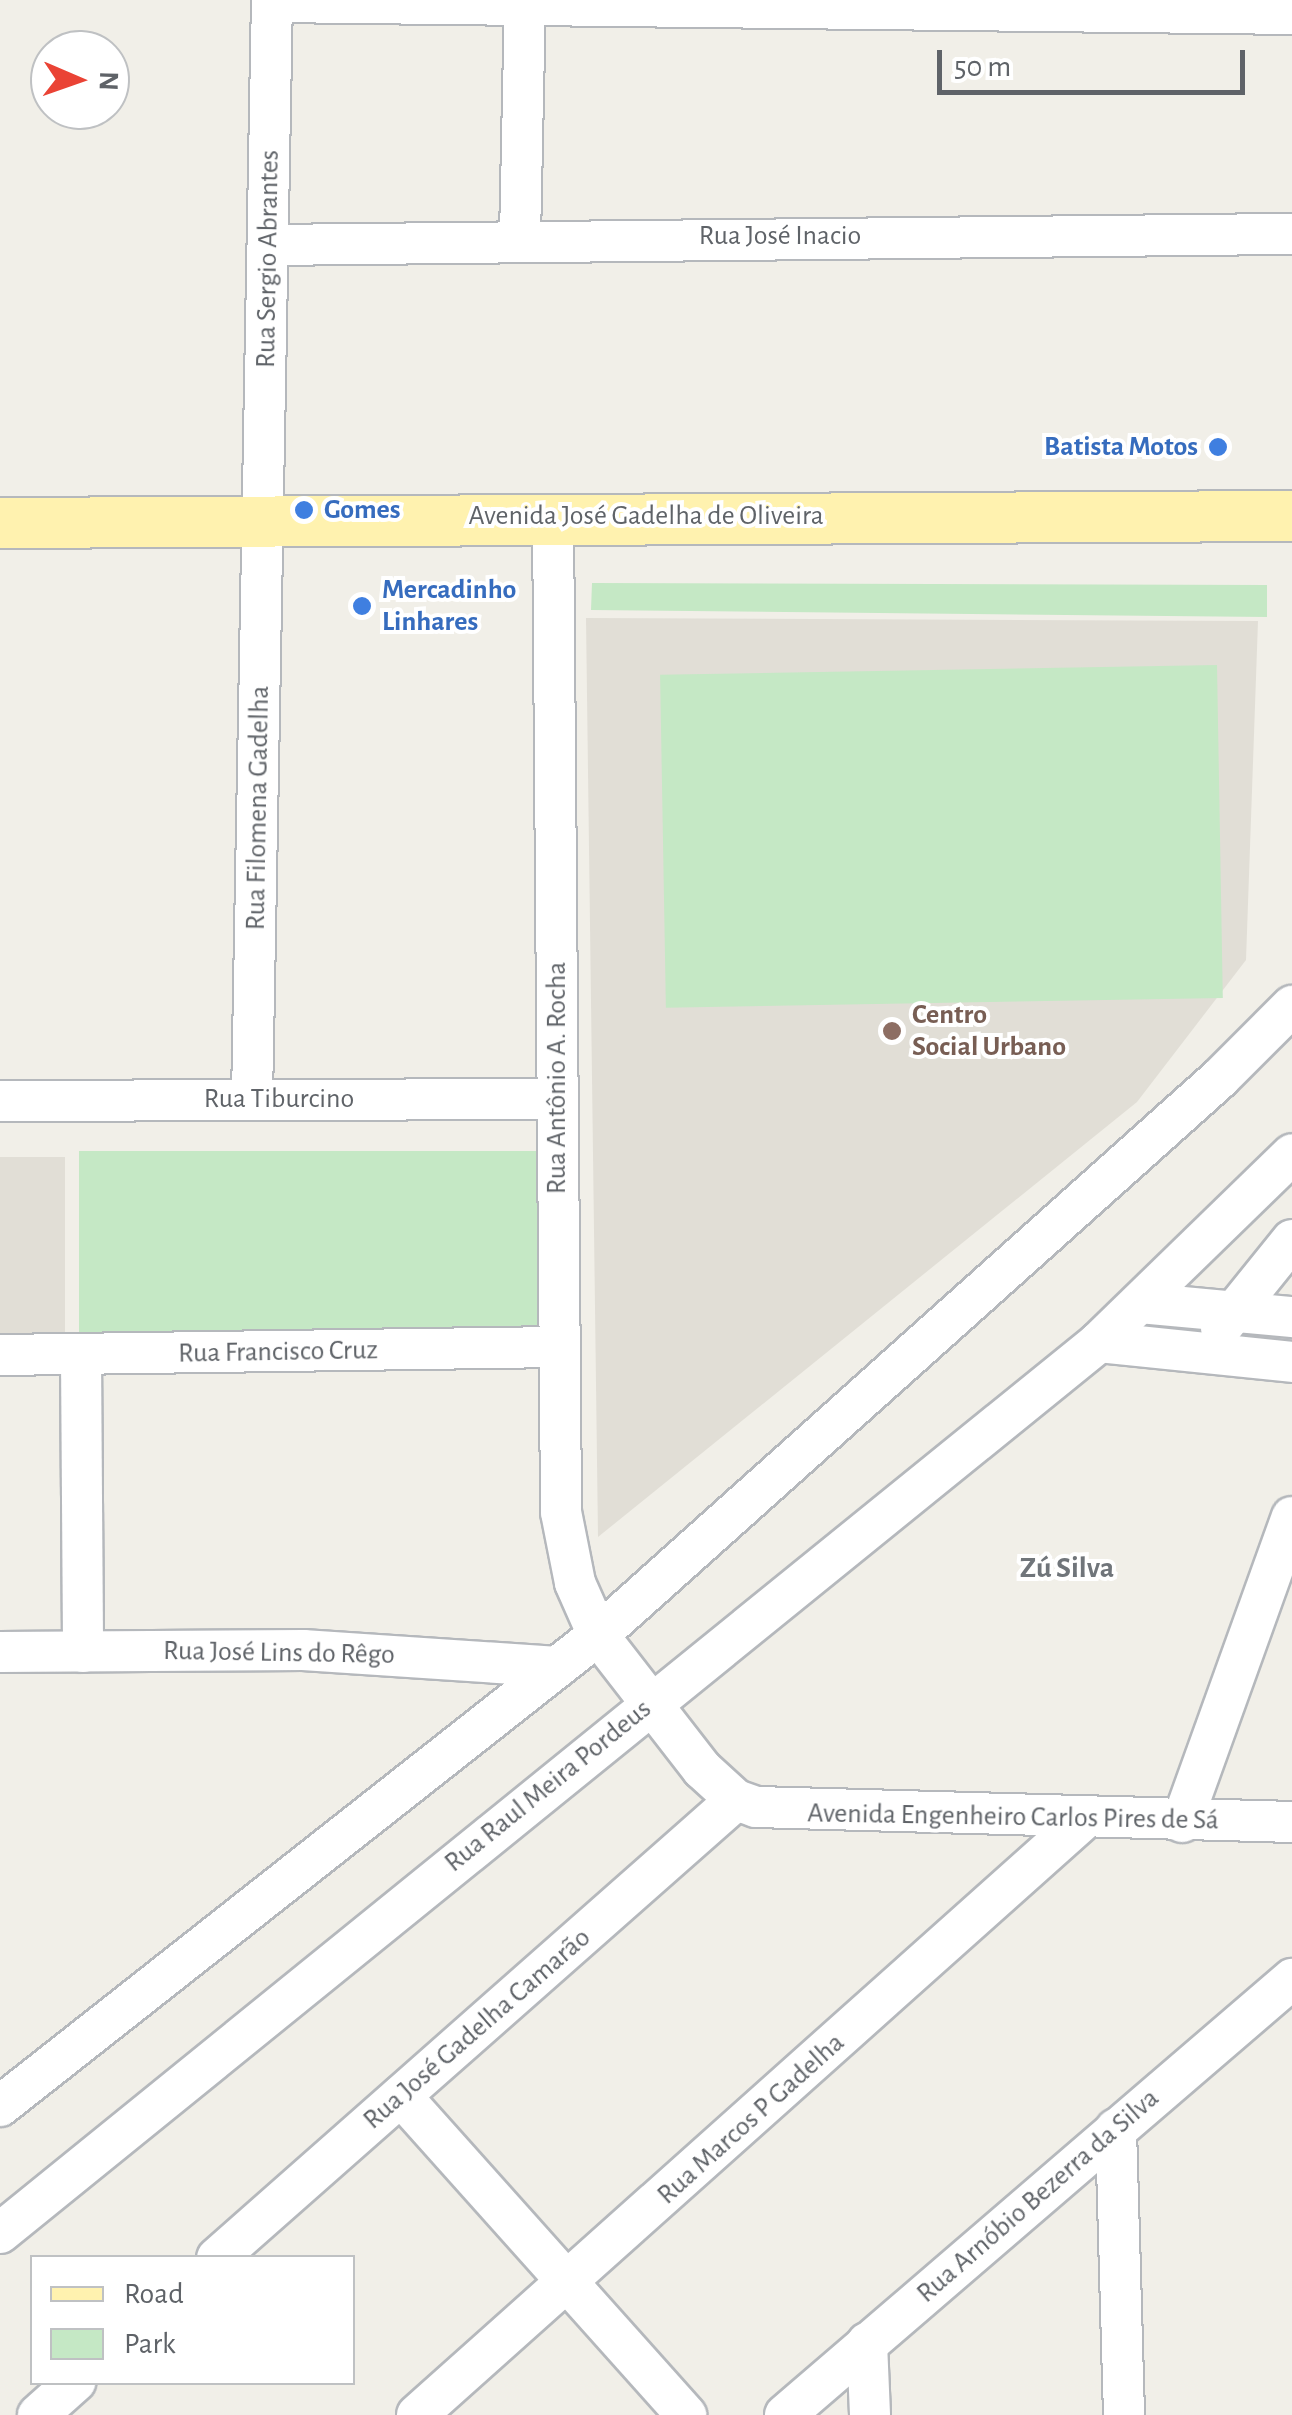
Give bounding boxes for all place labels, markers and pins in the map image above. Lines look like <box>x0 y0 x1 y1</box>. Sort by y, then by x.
place label: Batista Motos <box>1044 430 1198 464</box>
marker: Batista Motos <box>1207 436 1229 458</box>
place label: Gomes <box>324 493 401 527</box>
marker: Gomes <box>293 499 315 521</box>
place label: Mercadinho Linhares <box>382 573 516 639</box>
marker: Mercadinho Linhares <box>351 595 373 617</box>
place label: Centro Social Urbano <box>912 998 1066 1064</box>
marker: Centro Social Urbano <box>881 1020 903 1042</box>

